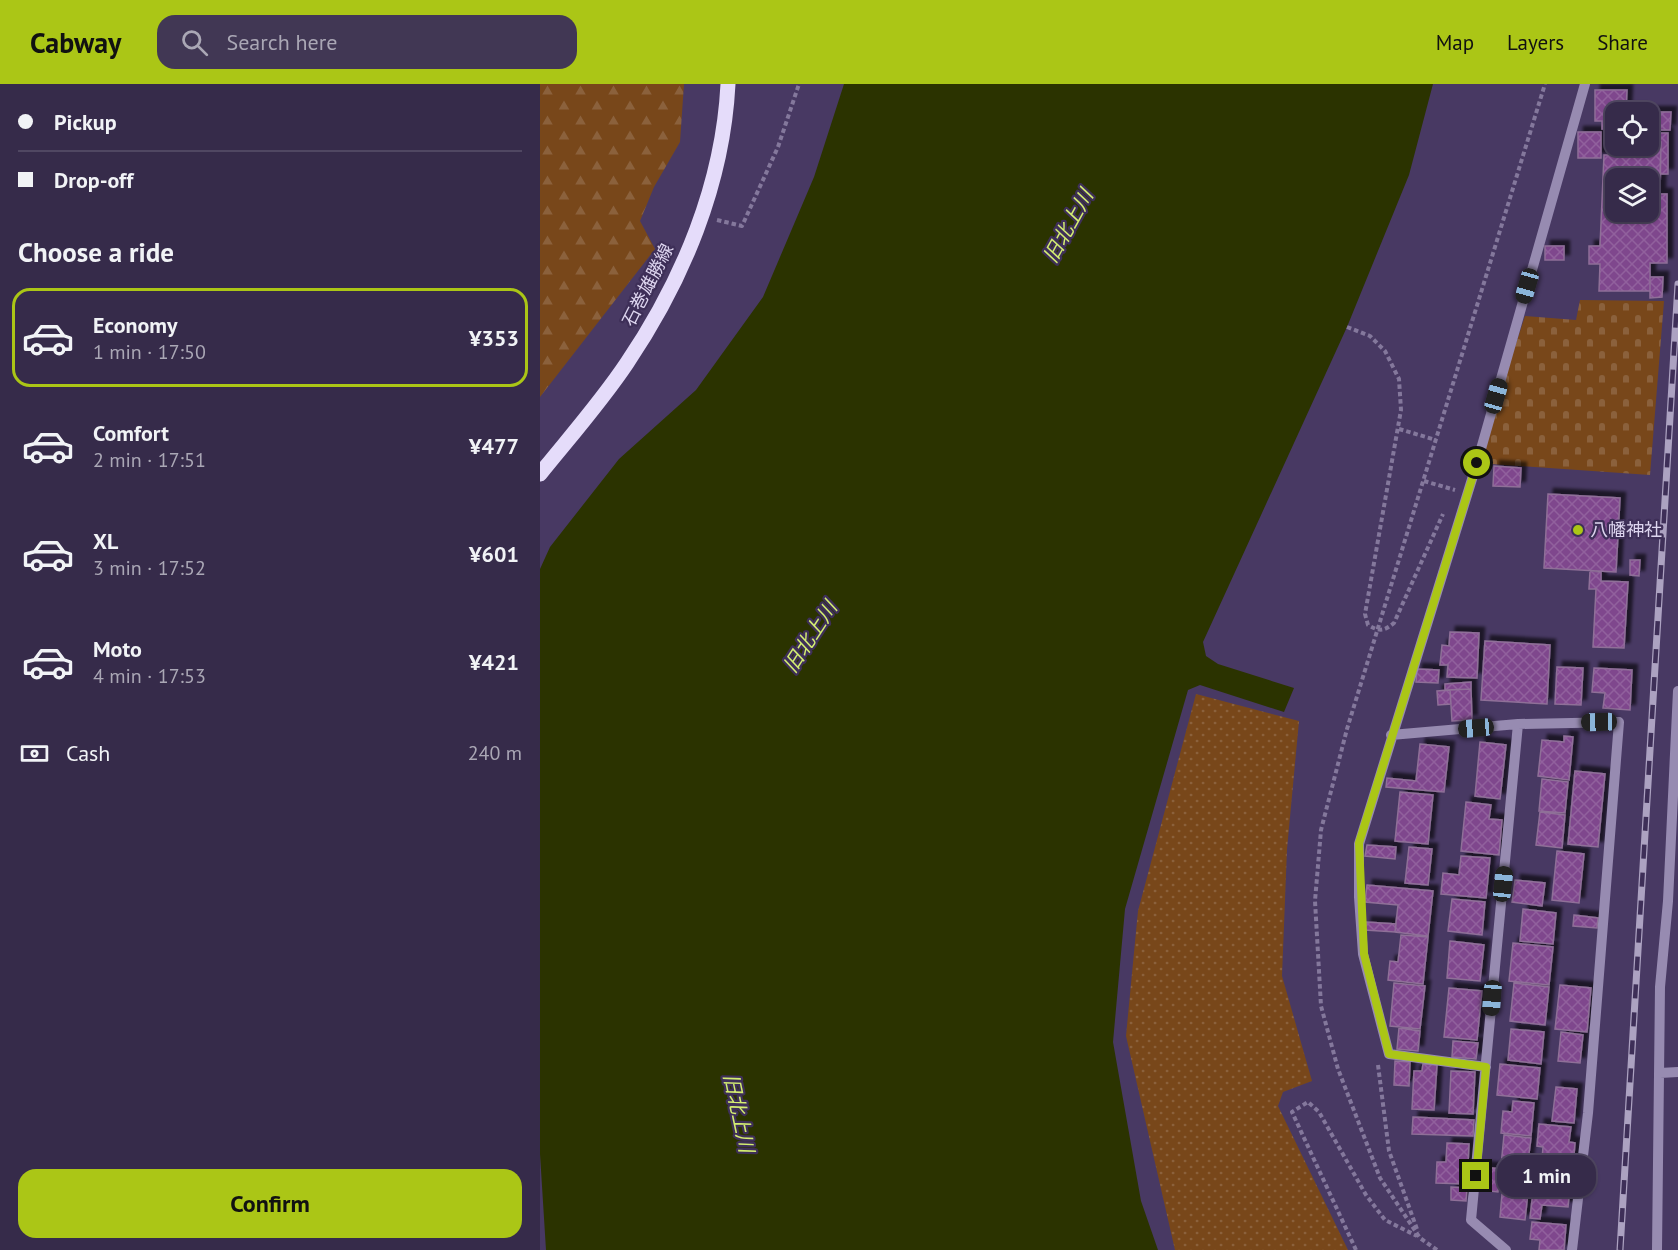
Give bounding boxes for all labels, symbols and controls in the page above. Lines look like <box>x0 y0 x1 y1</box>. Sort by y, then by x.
search box <box>157 15 577 69</box>
text: Cabway <box>30 24 121 61</box>
icon: search <box>178 26 211 59</box>
text: Search here <box>226 28 337 56</box>
text: Map <box>1436 29 1474 56</box>
text: Layers <box>1507 29 1564 56</box>
text: Share <box>1597 29 1648 56</box>
map controls <box>1605 102 1659 222</box>
button: locate <box>1605 102 1659 156</box>
text: Pickup <box>54 108 117 136</box>
text: Drop-off <box>54 166 133 194</box>
button: layers <box>1605 168 1659 222</box>
water label: 旧北上川 <box>1037 183 1100 267</box>
text: Choose a ride <box>18 235 174 269</box>
street label: 石巻雄勝線 <box>617 239 678 330</box>
car <box>1513 266 1541 306</box>
icon: car <box>21 311 75 365</box>
text: Economy <box>93 311 177 339</box>
text: ¥353 <box>469 324 519 352</box>
text: 1 min · 17:50 <box>93 339 206 365</box>
car <box>1482 376 1510 416</box>
icon: car <box>21 419 75 473</box>
text: Comfort <box>93 419 169 447</box>
text: ¥477 <box>469 432 519 460</box>
text: 2 min · 17:51 <box>93 447 206 473</box>
route start <box>1463 449 1490 476</box>
place label: 八幡神社 <box>1590 518 1662 541</box>
marker: 八幡神社 <box>1571 523 1585 537</box>
icon: car <box>21 527 75 581</box>
text: XL <box>93 527 118 555</box>
text: ¥601 <box>469 540 519 568</box>
text: 3 min · 17:52 <box>93 555 206 581</box>
water label: 旧北上川 <box>777 595 844 678</box>
icon: car <box>21 635 75 689</box>
text: Moto <box>93 635 142 663</box>
text: ¥421 <box>469 648 519 676</box>
text: 4 min · 17:53 <box>93 663 206 689</box>
car <box>1581 713 1617 731</box>
car <box>1457 717 1495 739</box>
icon: cash <box>18 737 51 770</box>
text: Cash <box>66 739 110 767</box>
text: 240 m <box>468 740 522 766</box>
car <box>1492 865 1514 903</box>
car <box>1481 979 1503 1017</box>
water label: 旧北上川 <box>718 1071 760 1157</box>
callout: 1 min <box>1497 1155 1596 1197</box>
route end <box>1462 1162 1489 1189</box>
text: 1 min <box>1522 1163 1571 1189</box>
button: Confirm <box>18 1169 522 1238</box>

